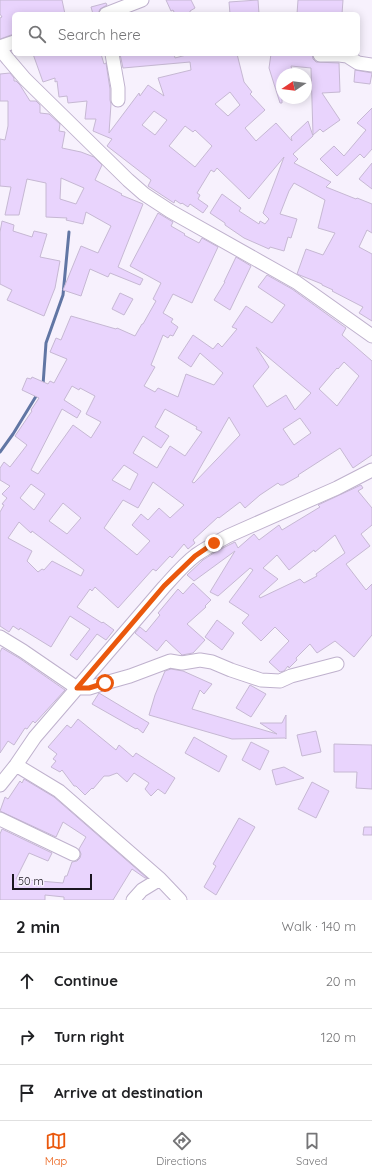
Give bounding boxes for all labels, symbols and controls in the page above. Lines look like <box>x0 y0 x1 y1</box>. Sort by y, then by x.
search box <box>12 12 360 56</box>
icon: search <box>26 23 48 45</box>
text: Search here <box>58 25 141 44</box>
north arrow <box>276 68 312 104</box>
route end <box>205 534 223 552</box>
route start <box>96 674 114 692</box>
scale bar <box>12 872 92 891</box>
text: 50 m <box>18 874 44 888</box>
text: 2 min <box>16 916 60 937</box>
text: Walk · 140 m <box>281 918 356 934</box>
icon: ahead <box>16 970 38 992</box>
text: Continue <box>54 971 118 990</box>
text: 20 m <box>326 973 356 989</box>
icon: right <box>16 1026 38 1048</box>
text: Turn right <box>54 1027 125 1046</box>
text: 120 m <box>321 1029 356 1045</box>
icon: arrive <box>16 1082 38 1104</box>
text: Arrive at destination <box>54 1083 203 1102</box>
tab: Map <box>45 1130 67 1168</box>
tab: Directions <box>156 1130 207 1168</box>
tab: Saved <box>296 1130 327 1168</box>

